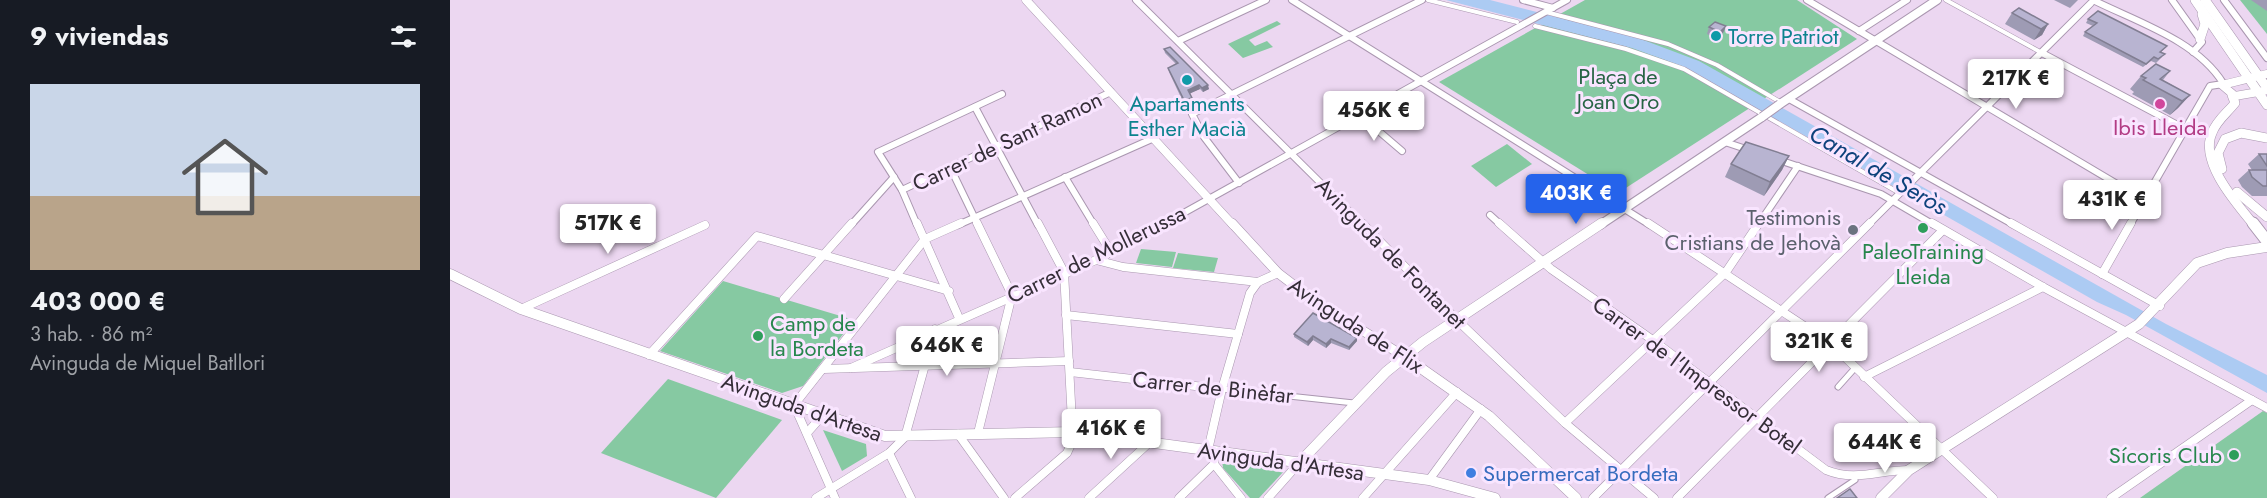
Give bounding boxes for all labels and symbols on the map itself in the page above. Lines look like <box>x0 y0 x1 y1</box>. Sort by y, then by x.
place label: Torre Patriot <box>1728 20 1839 52</box>
marker: Torre Patriot <box>1709 29 1723 43</box>
pin: 217K € <box>1967 59 2065 110</box>
park label: Plaça de Joan Oro <box>1574 60 1659 117</box>
marker: Apartaments Esther Macià <box>1180 73 1194 87</box>
street label: Carrer de Sant Ramon <box>907 83 1107 199</box>
place label: Apartaments Esther Macià <box>1128 87 1246 144</box>
pin: 456K € <box>1325 91 1423 142</box>
marker: Ibis Lleida <box>2153 97 2167 111</box>
place label: Ibis Lleida <box>2113 111 2207 143</box>
water label: Canal de Seròs <box>1803 116 1954 224</box>
street label: Avinguda de Fontanet <box>1308 170 1474 336</box>
pin: 403K € <box>1527 174 1625 225</box>
pin: 431K € <box>2063 180 2161 231</box>
street label: Carrer de Mollerussa <box>1001 197 1191 311</box>
place label: Testimonis Cristians de Jehovà <box>1665 201 1841 258</box>
pin: 517K € <box>559 204 657 255</box>
marker: PaleoTraining Lleida <box>1916 221 1930 235</box>
marker: Testimonis Cristians de Jehovà <box>1846 223 1860 237</box>
place label: PaleoTraining Lleida <box>1862 235 1984 292</box>
street label: Avinguda de Flix <box>1282 269 1431 381</box>
street label: Carrer de l'Impressor Botel <box>1586 288 1808 462</box>
place label: Camp de la Bordeta <box>770 307 864 364</box>
pin: 321K € <box>1770 322 1868 373</box>
pin: 646K € <box>898 326 996 377</box>
marker: Camp de la Bordeta <box>751 329 765 343</box>
street label: Carrer de Binèfar <box>1131 363 1296 411</box>
street label: Avinguda d'Artesa <box>717 365 887 449</box>
pin: 416K € <box>1062 409 1160 460</box>
pin: 644K € <box>1836 423 1934 474</box>
street label: Avinguda d'Artesa <box>1196 433 1366 489</box>
place label: Sícoris Club <box>2109 439 2222 471</box>
marker: Sícoris Club <box>2227 448 2241 462</box>
place label: Supermercat Bordeta <box>1483 457 1678 489</box>
marker: Supermercat Bordeta <box>1464 466 1478 480</box>

